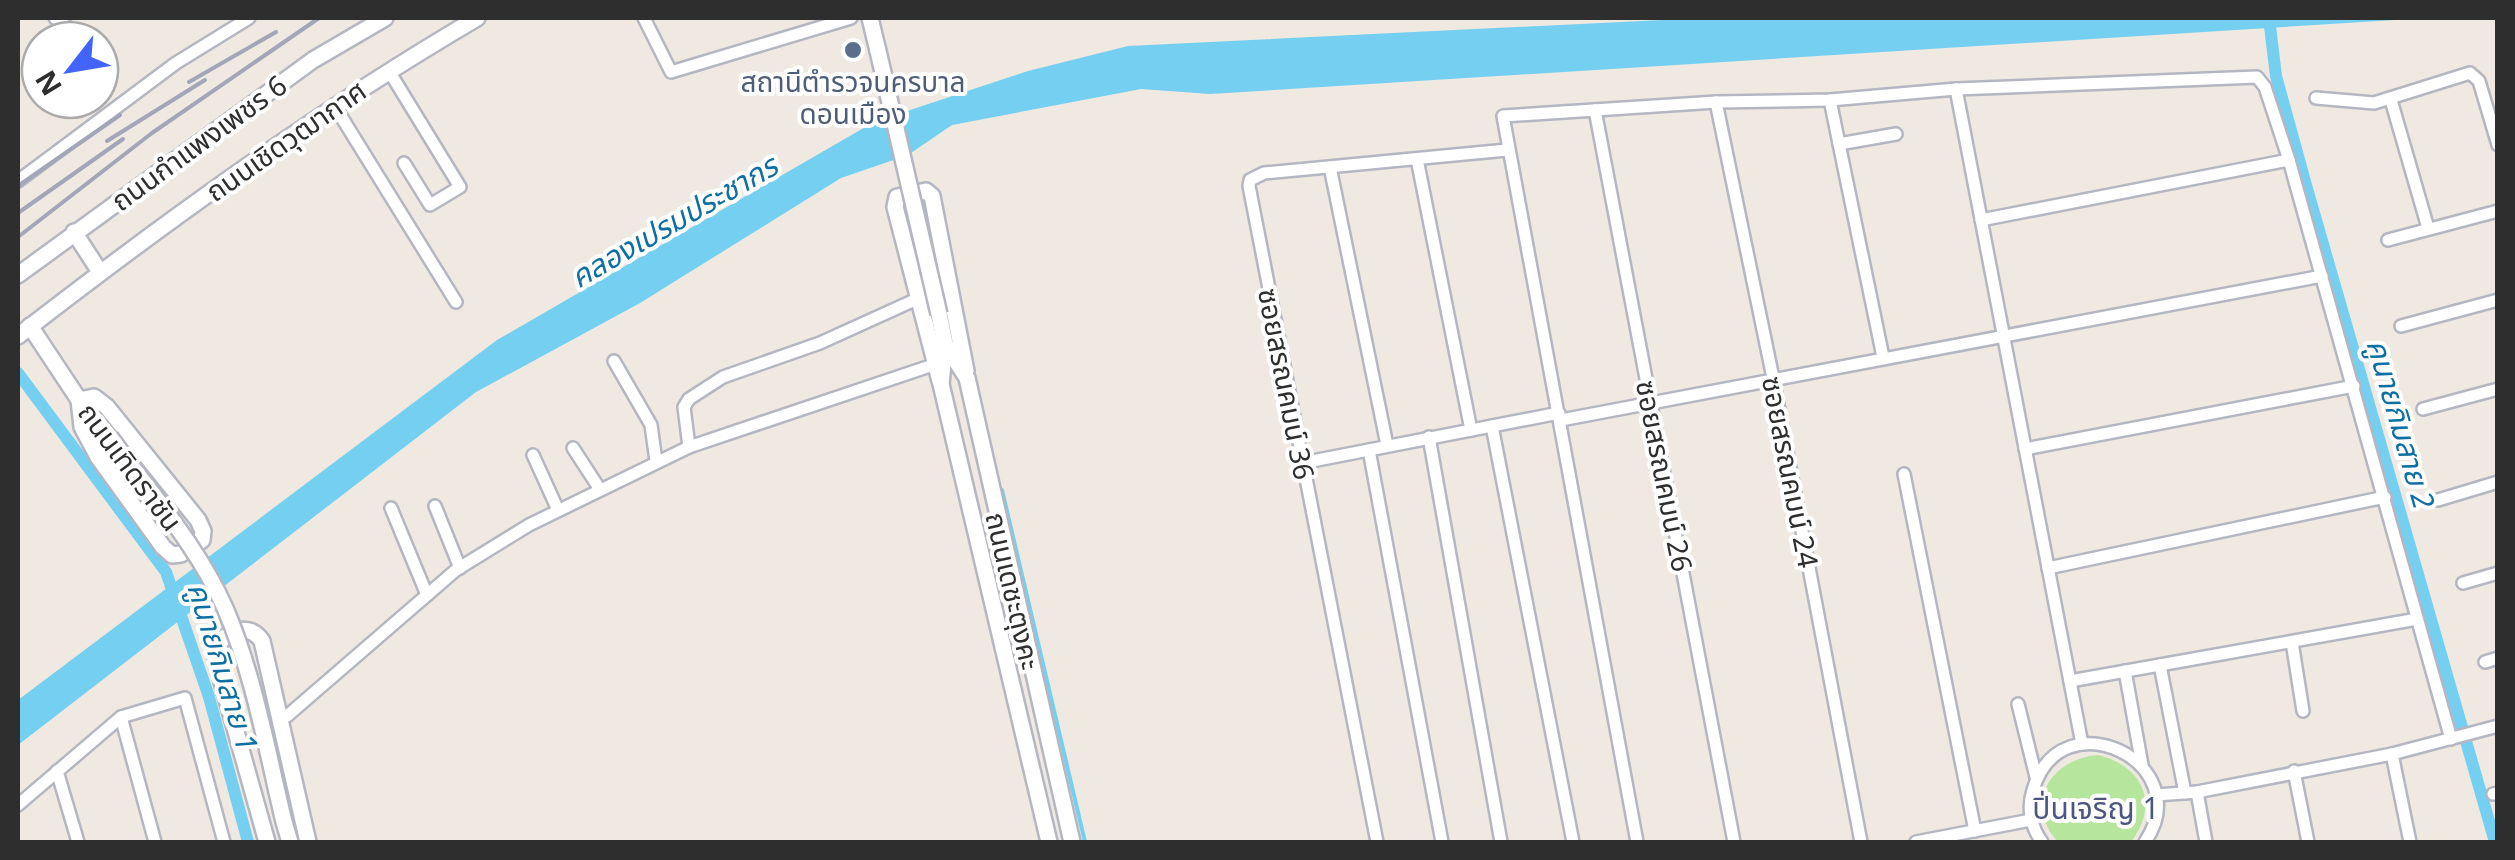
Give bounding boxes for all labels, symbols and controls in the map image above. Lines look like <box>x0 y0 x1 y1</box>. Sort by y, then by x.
north arrow <box>20 20 120 120</box>
marker: สถานีตำรวจนครบาล ดอนเมือง <box>842 39 864 61</box>
place label: สถานีตำรวจนครบาล ดอนเมือง <box>740 62 966 132</box>
text: N <box>26 64 70 103</box>
street label: ถนนกำแพงเพชร 6 <box>103 65 294 219</box>
street label: ถนนเชิดวุฒากาศ <box>198 71 373 210</box>
water label: คลองเปรมประชากร <box>562 144 786 297</box>
street label: ซอยสรณคมน์ 36 <box>1250 285 1324 483</box>
water label: คูนายกิมสาย 2 <box>2358 334 2445 513</box>
street label: ซอยสรณคมน์ 24 <box>1754 373 1828 571</box>
street label: ซอยสรณคมน์ 26 <box>1628 377 1702 575</box>
street label: ถนนเทิดราชัน <box>70 395 192 538</box>
street label: ถนนเดชะตุงคะ <box>977 508 1051 673</box>
water label: คูนายกิมสาย 1 <box>178 577 269 756</box>
district label: ปิ่นเจริญ 1 <box>2032 787 2160 828</box>

